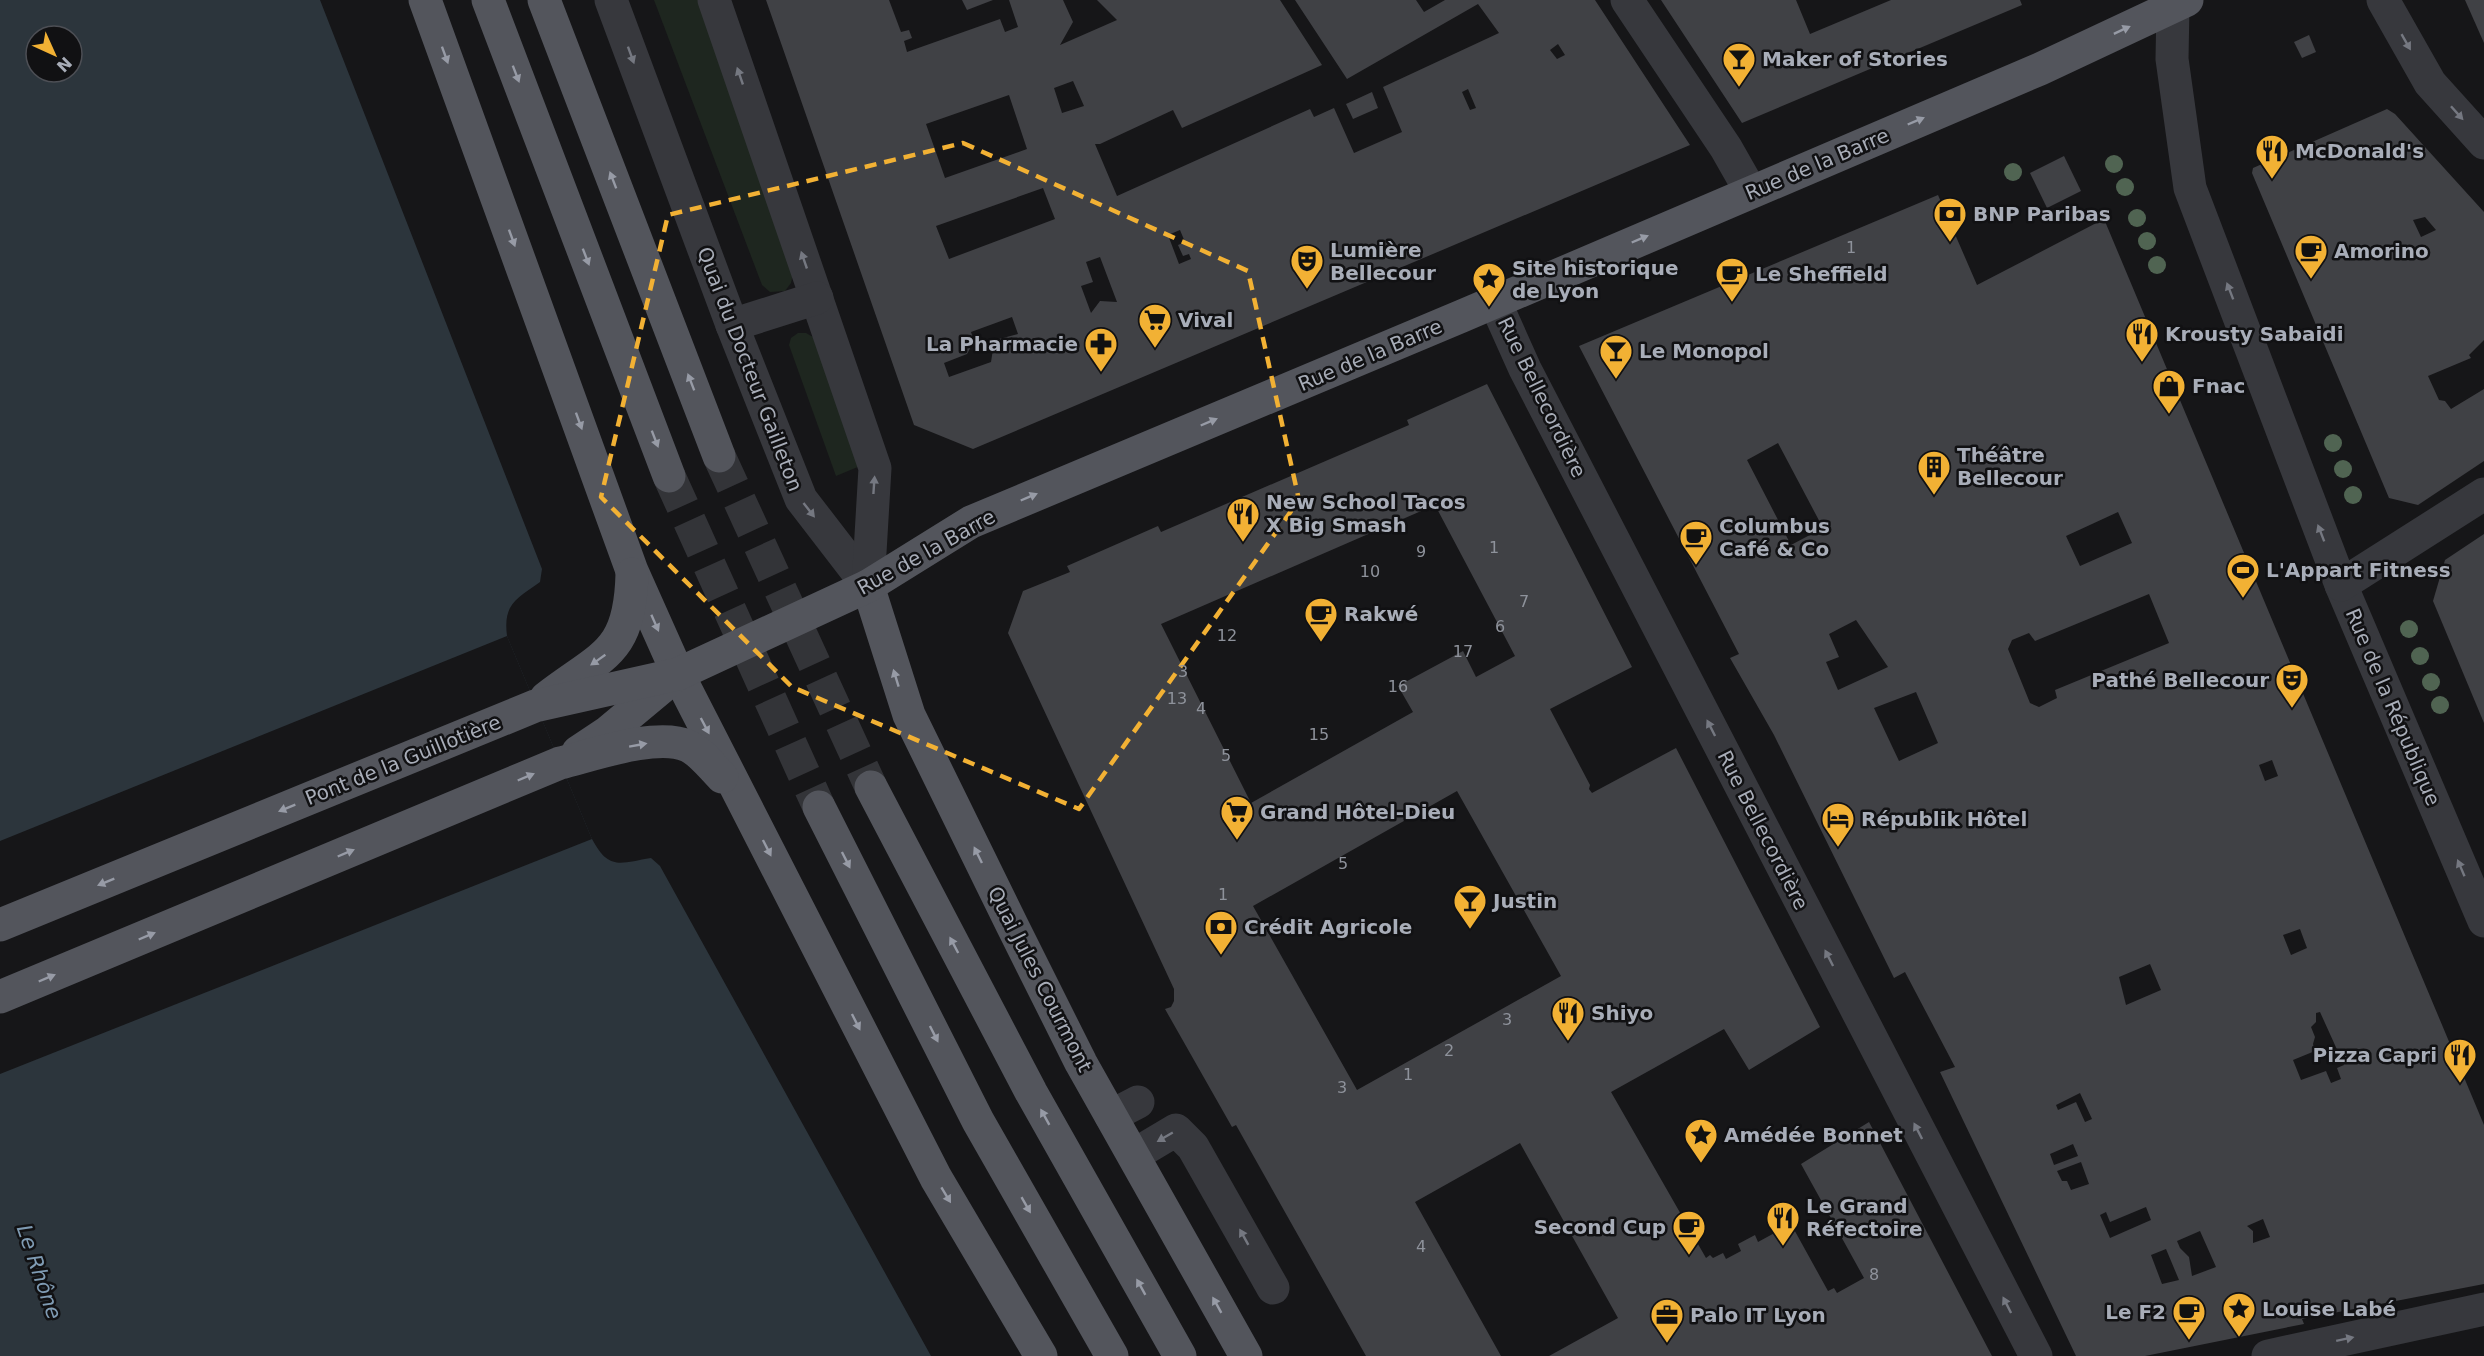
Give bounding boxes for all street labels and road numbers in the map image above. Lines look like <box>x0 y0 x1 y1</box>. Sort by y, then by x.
street label: Rue de la Barre <box>1742 123 1892 205</box>
street label: Quai du Docteur Gailleton <box>692 243 808 495</box>
street label: Rue Bellecordière <box>1493 313 1591 481</box>
street label: Rue de la Barre <box>1295 314 1445 396</box>
street label: Rue de la Barre <box>853 504 999 600</box>
street label: Rue de la République <box>2341 605 2445 809</box>
street label: Pont de la Guillotière <box>302 710 504 810</box>
street label: Rue Bellecordière <box>1712 746 1814 914</box>
street label: Quai Jules Courmont <box>983 882 1097 1076</box>

